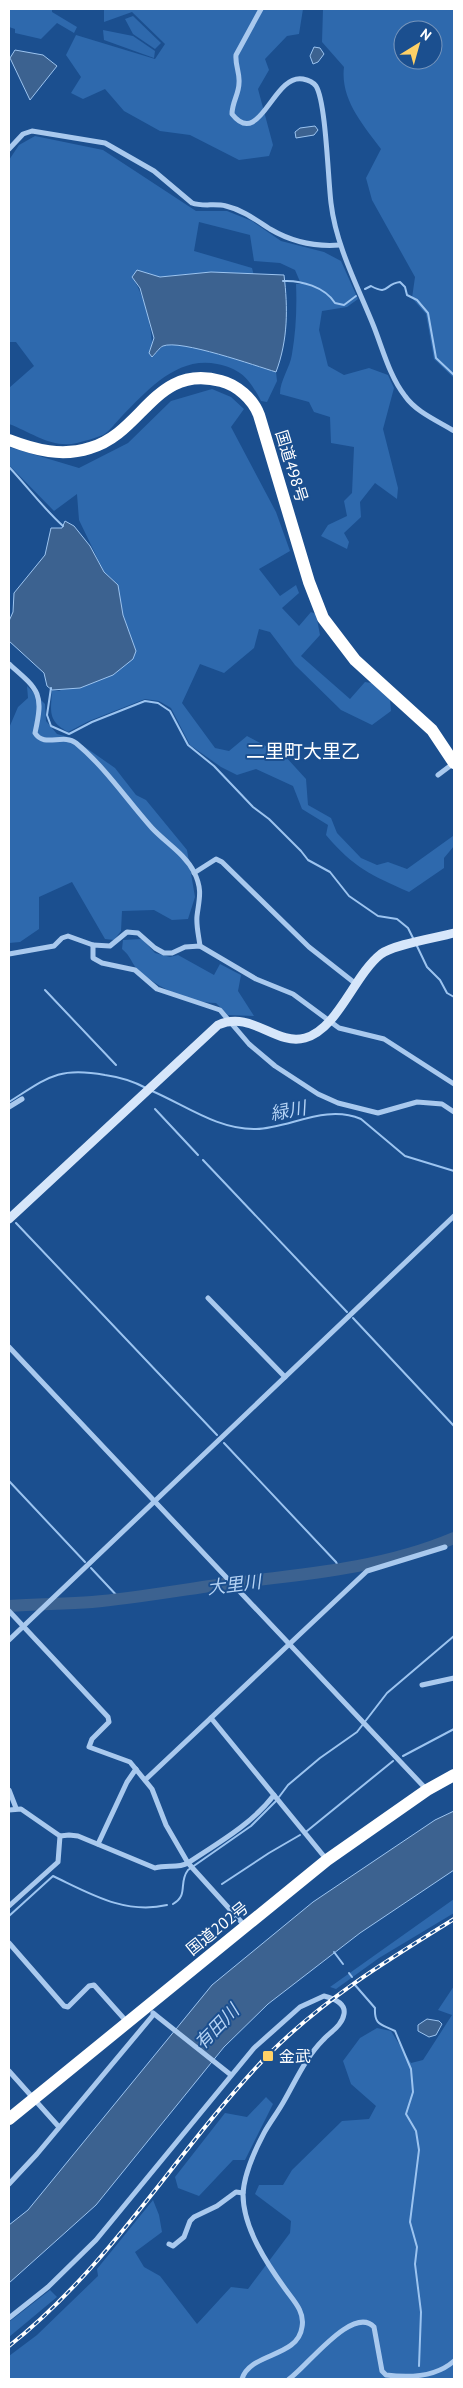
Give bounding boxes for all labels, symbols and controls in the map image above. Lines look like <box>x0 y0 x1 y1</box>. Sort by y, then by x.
north arrow <box>393 20 443 70</box>
text: N <box>417 25 435 45</box>
street label: 国道498号 <box>272 428 312 504</box>
district label: 二里町大里乙 <box>246 739 360 763</box>
water label: 緑川 <box>268 1095 310 1125</box>
water label: 大里川 <box>206 1570 264 1599</box>
street label: 国道202号 <box>182 1897 252 1959</box>
water label: 有田川 <box>190 1998 245 2054</box>
place label: 金武 <box>279 2046 311 2066</box>
marker: 金武 <box>261 2049 275 2063</box>

